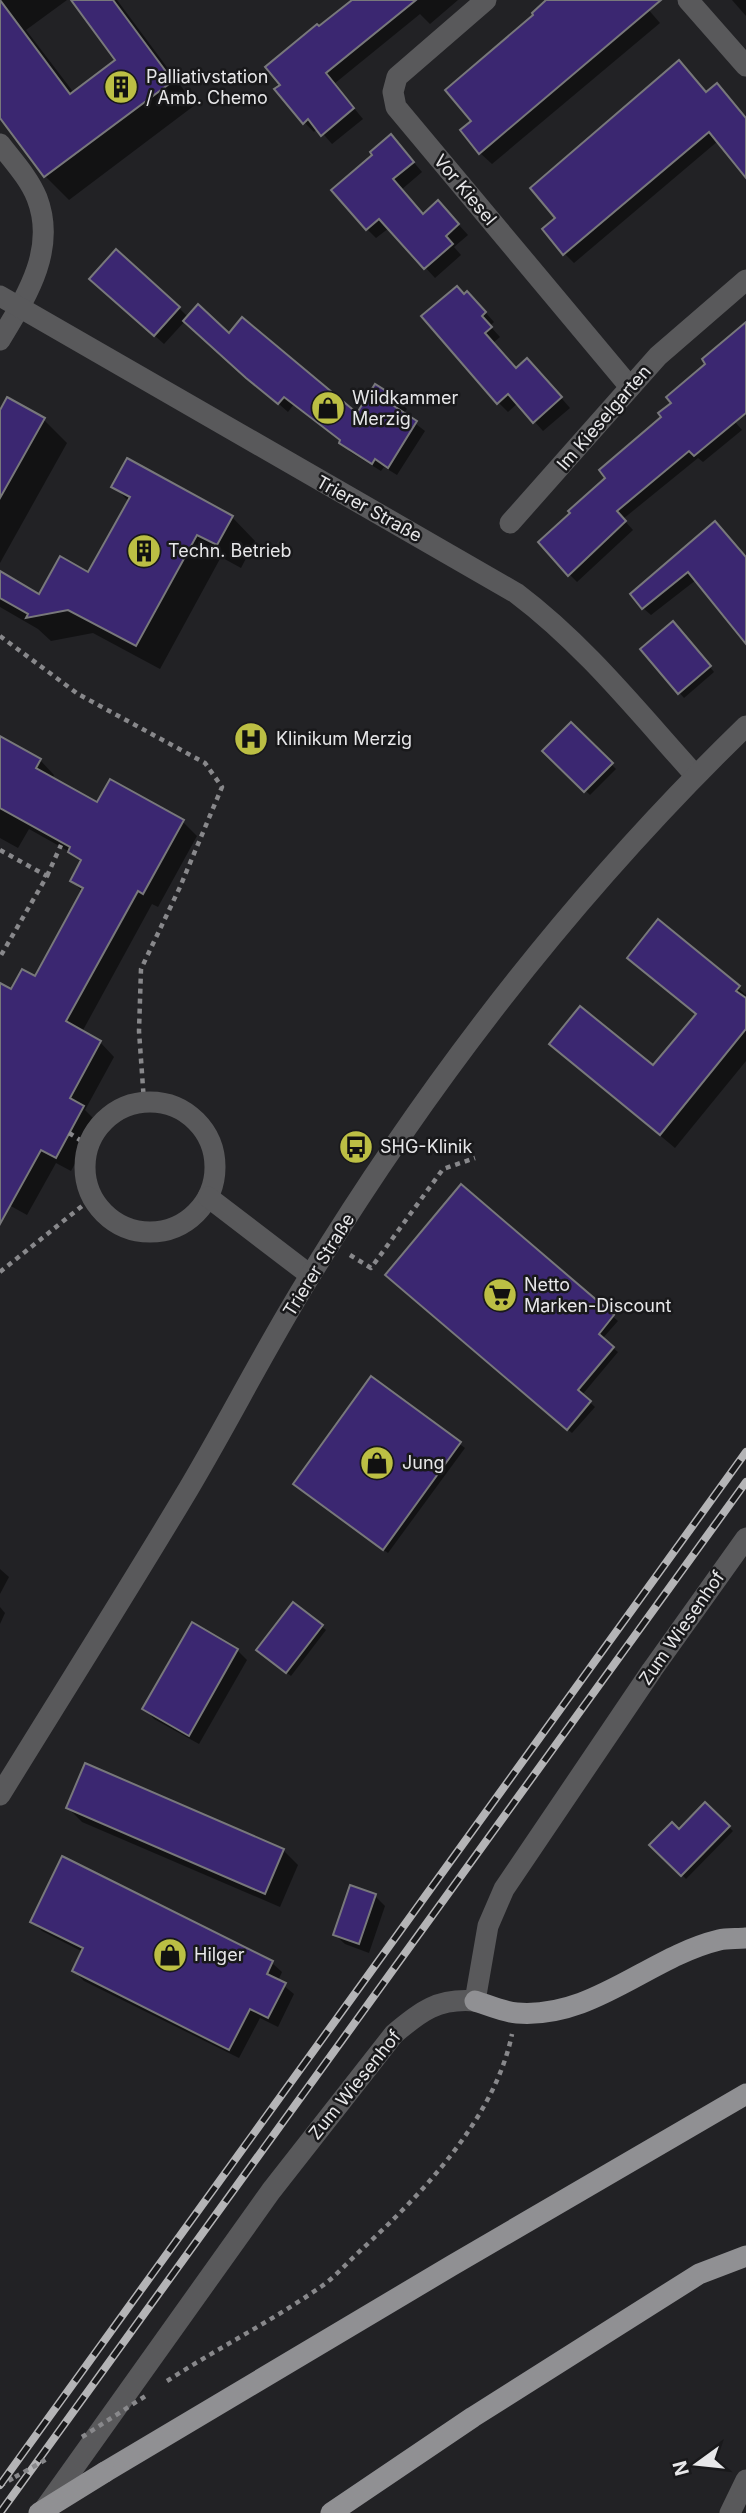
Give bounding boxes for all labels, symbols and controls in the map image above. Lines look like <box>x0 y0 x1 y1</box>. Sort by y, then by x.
place label: Palliativstation / Amb. Chemo <box>146 66 268 108</box>
building icon: Palliativstation / Amb. Chemo <box>102 68 140 106</box>
street label: Vor Kiesel <box>430 150 501 229</box>
street label: Im Kieselgarten <box>552 361 655 474</box>
place label: Wildkammer Merzig <box>352 387 458 429</box>
shop icon: Wildkammer Merzig <box>309 389 347 427</box>
street label: Trierer Straße <box>313 471 426 546</box>
building icon: Techn. Betrieb <box>125 532 163 570</box>
place label: Techn. Betrieb <box>168 540 292 561</box>
hospital icon: Klinikum Merzig <box>232 720 270 758</box>
place label: Klinikum Merzig <box>276 728 412 749</box>
bus stop icon: SHG-Klinik <box>337 1128 375 1166</box>
place label: SHG-Klinik <box>380 1136 472 1157</box>
street label: Trierer Straße <box>279 1209 359 1320</box>
place label: Netto Marken-Discount <box>524 1274 672 1316</box>
supermarket icon: Netto Marken-Discount <box>481 1276 519 1314</box>
shop icon: Jung <box>358 1444 396 1482</box>
place label: Jung <box>402 1452 445 1473</box>
street label: Zum Wiesenhof <box>635 1566 729 1689</box>
shop icon: Hilger <box>151 1936 189 1974</box>
place label: Hilger <box>194 1944 245 1965</box>
street label: Zum Wiesenhof <box>304 2026 405 2143</box>
north arrow <box>662 2429 732 2499</box>
text: N <box>668 2458 694 2478</box>

